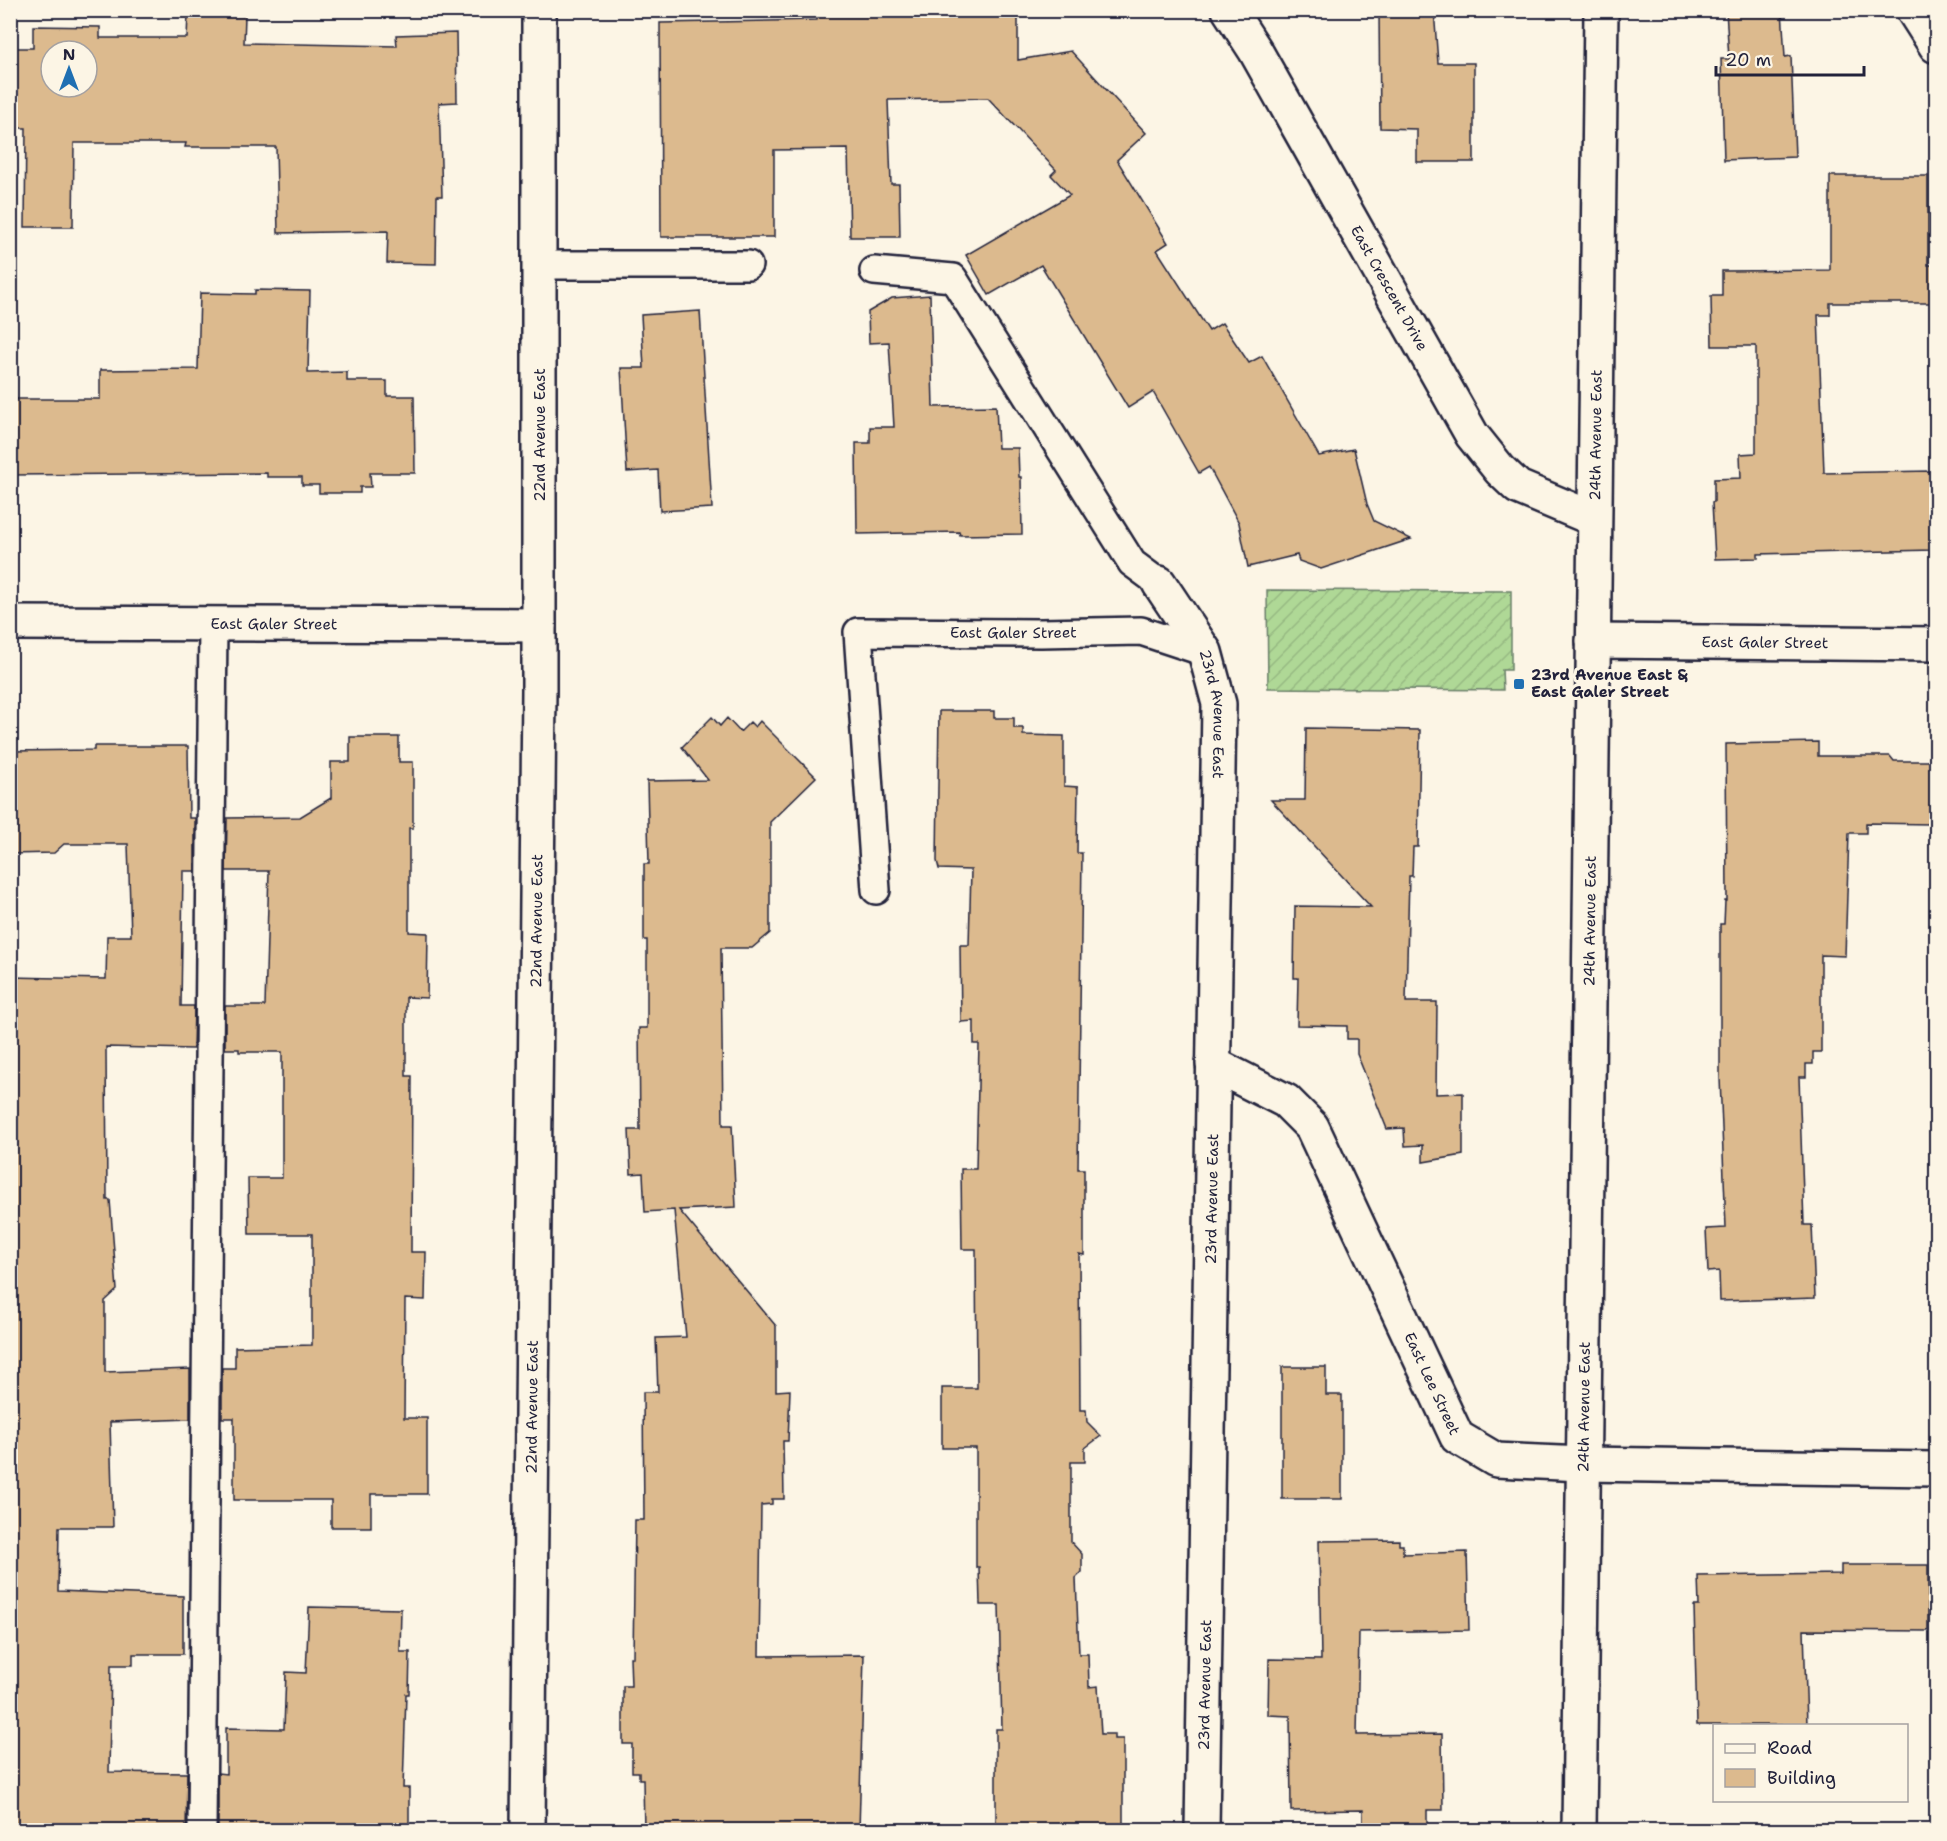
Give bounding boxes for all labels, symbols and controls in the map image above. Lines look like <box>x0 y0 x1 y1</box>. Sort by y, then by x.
north arrow <box>39 39 99 99</box>
scale bar <box>1716 39 1864 77</box>
text: N <box>63 44 75 65</box>
text: 20 m <box>1725 48 1771 72</box>
street label: East Crescent Drive <box>1346 222 1432 354</box>
street label: 22nd Avenue East <box>530 368 550 502</box>
street label: 24th Avenue East <box>1585 369 1607 501</box>
street label: East Galer Street <box>211 614 337 634</box>
street label: East Galer Street <box>950 622 1077 643</box>
street label: East Galer Street <box>1701 632 1828 653</box>
street label: 23rd Avenue East <box>1195 647 1229 779</box>
place label: 23rd Avenue East & East Galer Street <box>1531 665 1689 702</box>
marker: 23rd Avenue East & East Galer Street <box>1512 677 1526 691</box>
street label: 22nd Avenue East <box>526 854 547 988</box>
street label: 24th Avenue East <box>1579 855 1601 987</box>
street label: 23rd Avenue East <box>1201 1133 1223 1265</box>
street label: East Lee Street <box>1399 1329 1465 1438</box>
street label: 22nd Avenue East <box>521 1340 543 1474</box>
street label: 24th Avenue East <box>1573 1341 1595 1473</box>
street label: 23rd Avenue East <box>1194 1619 1216 1751</box>
legend <box>1713 1724 1908 1802</box>
text: Road <box>1767 1736 1812 1760</box>
text: Building <box>1767 1766 1836 1790</box>

